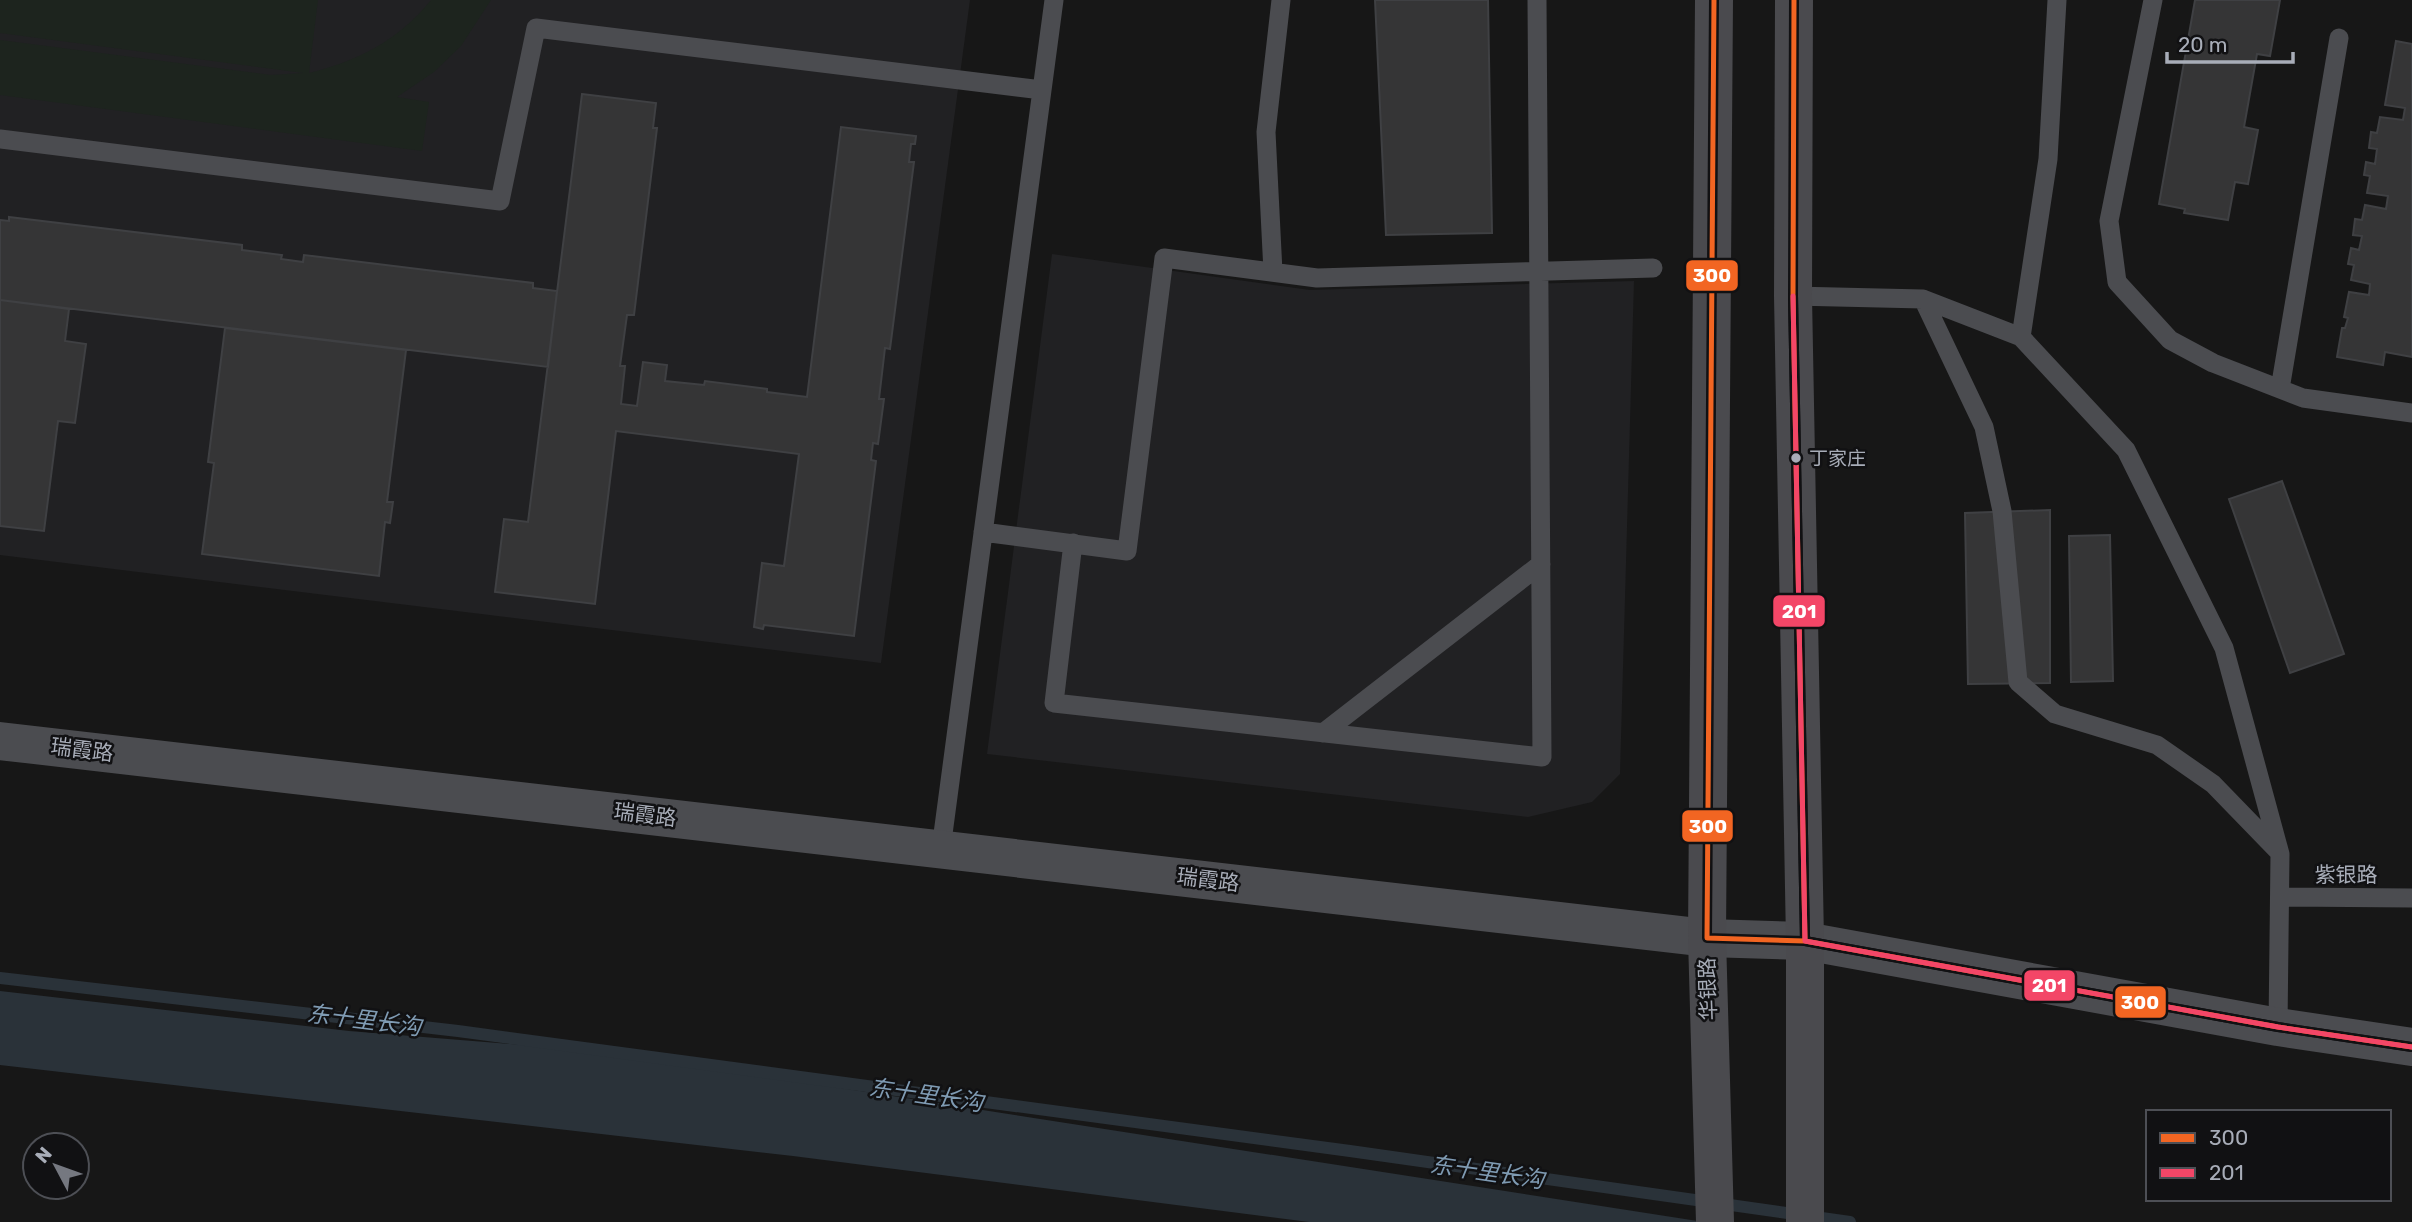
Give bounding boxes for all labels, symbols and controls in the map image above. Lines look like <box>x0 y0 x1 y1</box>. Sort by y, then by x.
scale bar <box>2167 21 2293 65</box>
text: 20 m <box>2178 32 2227 57</box>
line badge: 300 <box>1685 259 1739 292</box>
text: 300 <box>1693 264 1731 287</box>
place label: 丁家庄 <box>1809 447 1866 470</box>
marker: 丁家庄 <box>1789 451 1803 465</box>
line badge: 201 <box>1772 594 1826 628</box>
text: 201 <box>1782 600 1816 623</box>
street label: 瑞霞路 <box>49 733 115 766</box>
street label: 瑞霞路 <box>612 798 678 831</box>
line badge: 300 <box>1681 809 1734 843</box>
text: 300 <box>1689 815 1727 838</box>
street label: 紫银路 <box>2315 862 2378 887</box>
street label: 瑞霞路 <box>1175 863 1241 896</box>
street label: 华银路 <box>1694 957 1721 1021</box>
line badge: 201 <box>2023 969 2076 1002</box>
text: 201 <box>2032 974 2066 997</box>
line badge: 300 <box>2114 985 2167 1019</box>
text: 300 <box>2121 991 2159 1014</box>
water label: 东十里长沟 <box>305 999 426 1041</box>
water label: 东十里长沟 <box>867 1073 988 1117</box>
legend <box>2146 1110 2391 1201</box>
text: 300 <box>2209 1125 2248 1150</box>
north arrow <box>21 1131 91 1201</box>
text: N <box>30 1142 57 1168</box>
water label: 东十里长沟 <box>1428 1150 1549 1194</box>
text: 201 <box>2209 1160 2244 1185</box>

